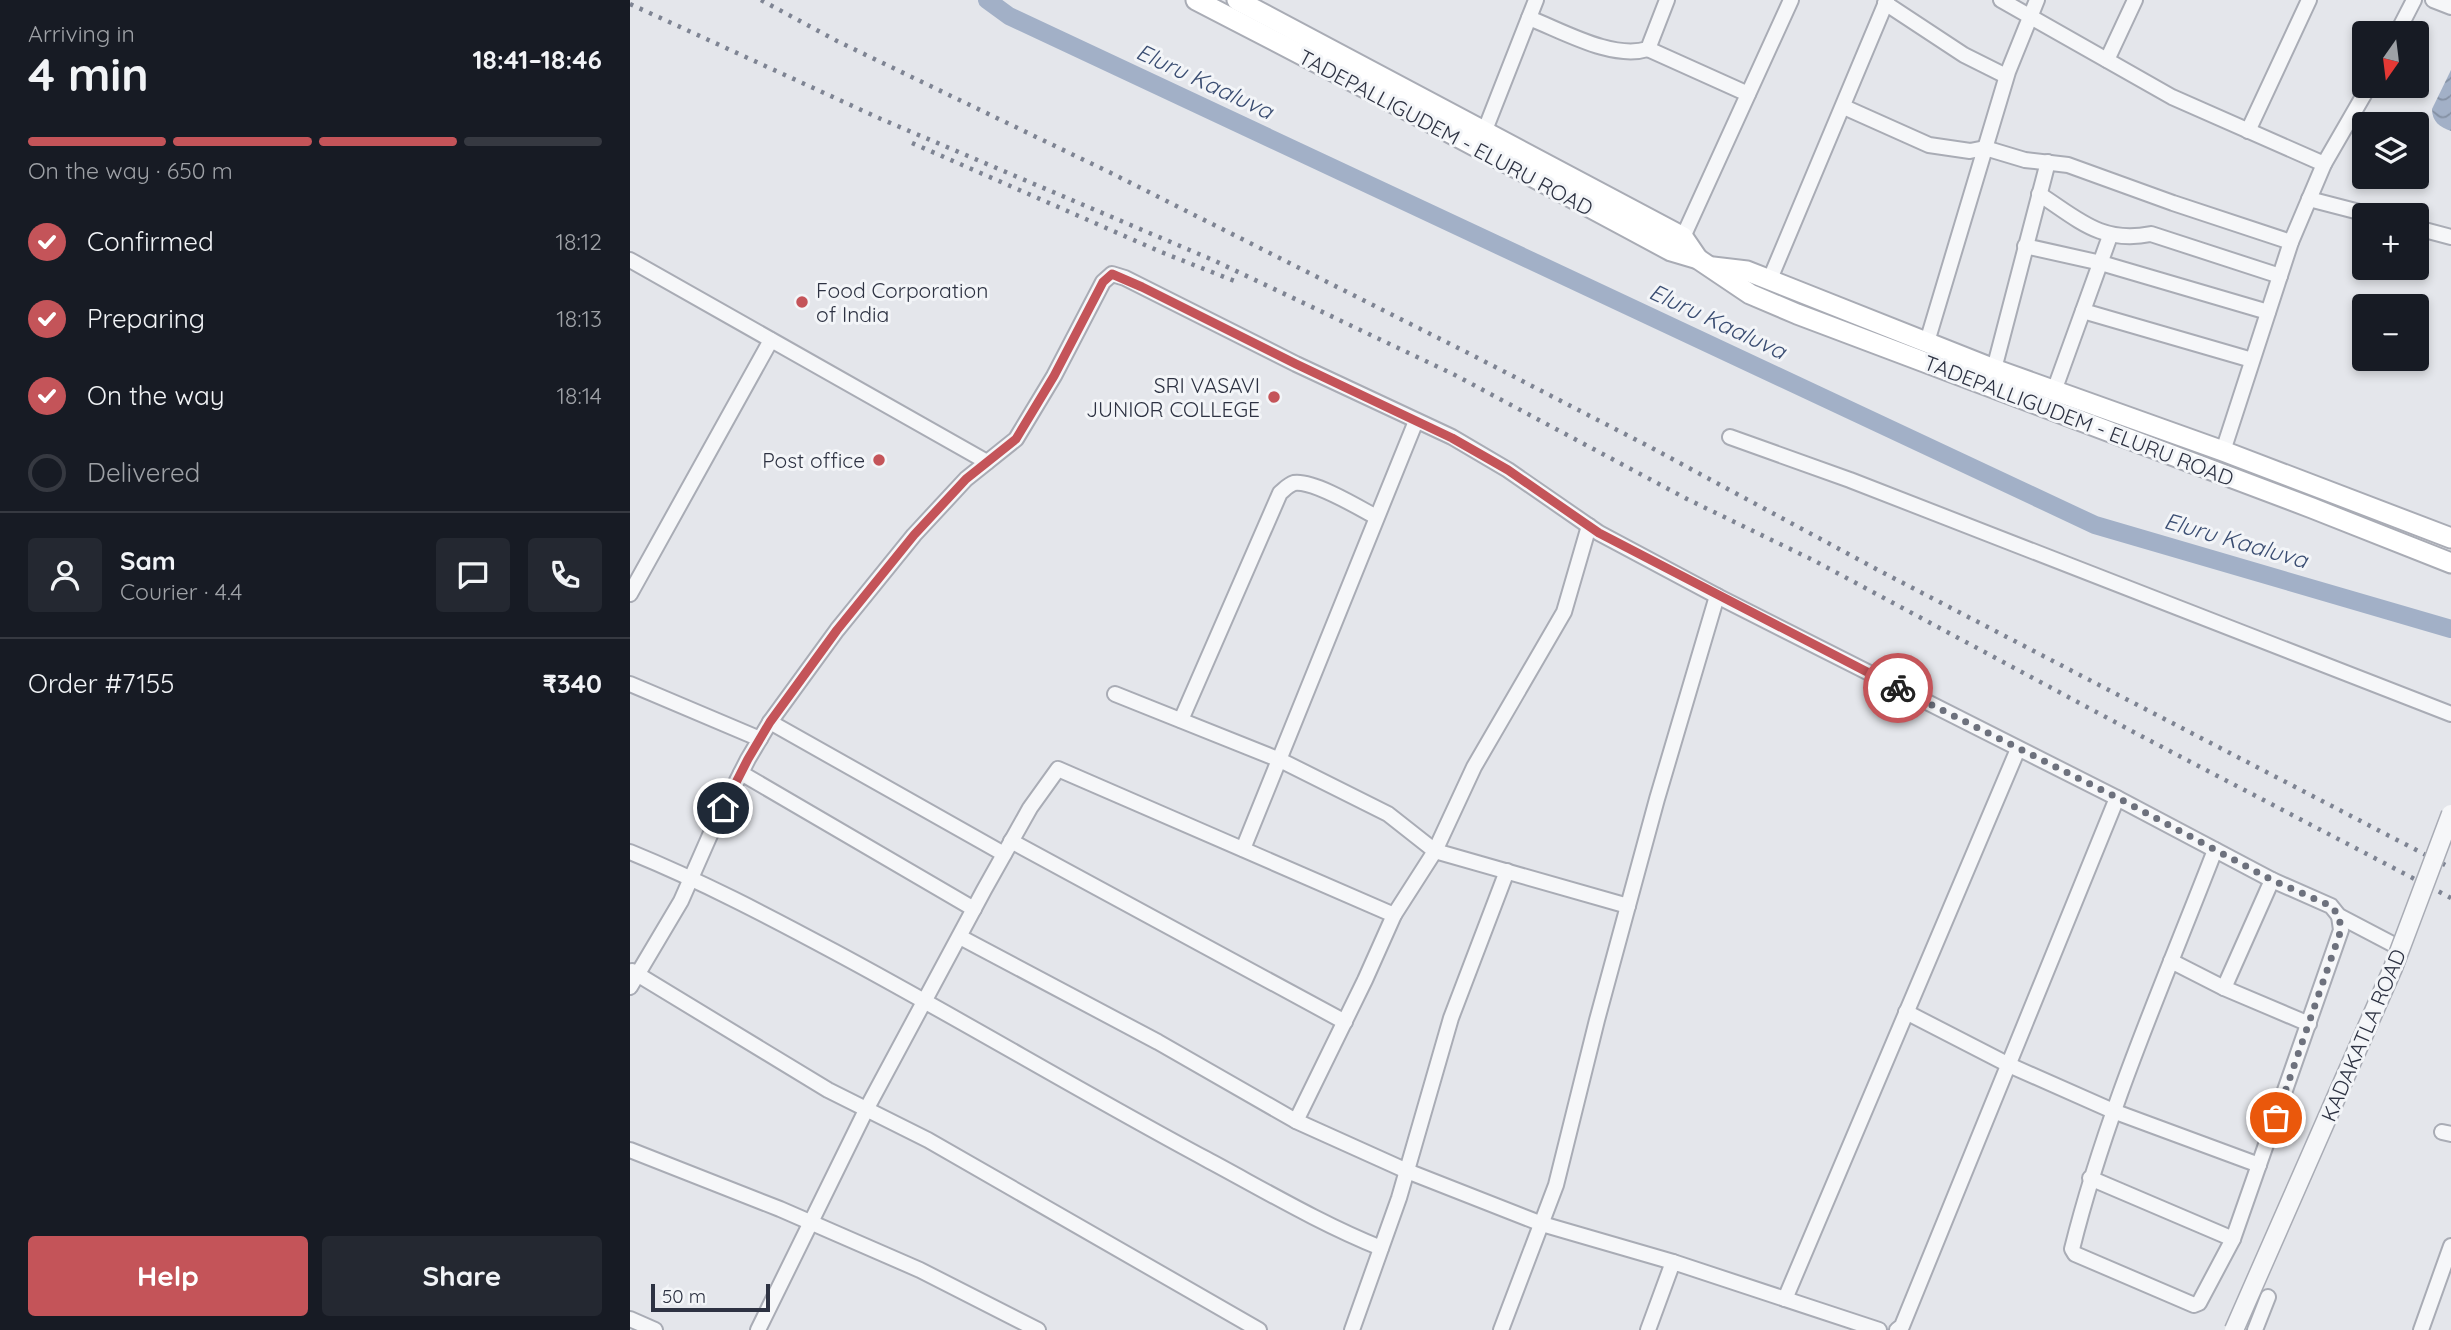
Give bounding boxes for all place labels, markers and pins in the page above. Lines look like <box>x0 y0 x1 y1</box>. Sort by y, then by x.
place label: Food Corporation of India <box>816 277 988 327</box>
marker: Food Corporation of India <box>794 294 810 310</box>
place label: SRI VASAVI JUNIOR COLLEGE <box>1086 372 1260 422</box>
marker: SRI VASAVI JUNIOR COLLEGE <box>1266 389 1282 405</box>
place label: Post office <box>762 447 865 473</box>
marker: Post office <box>871 452 887 468</box>
pin <box>693 778 753 838</box>
pin <box>2246 1088 2306 1148</box>

